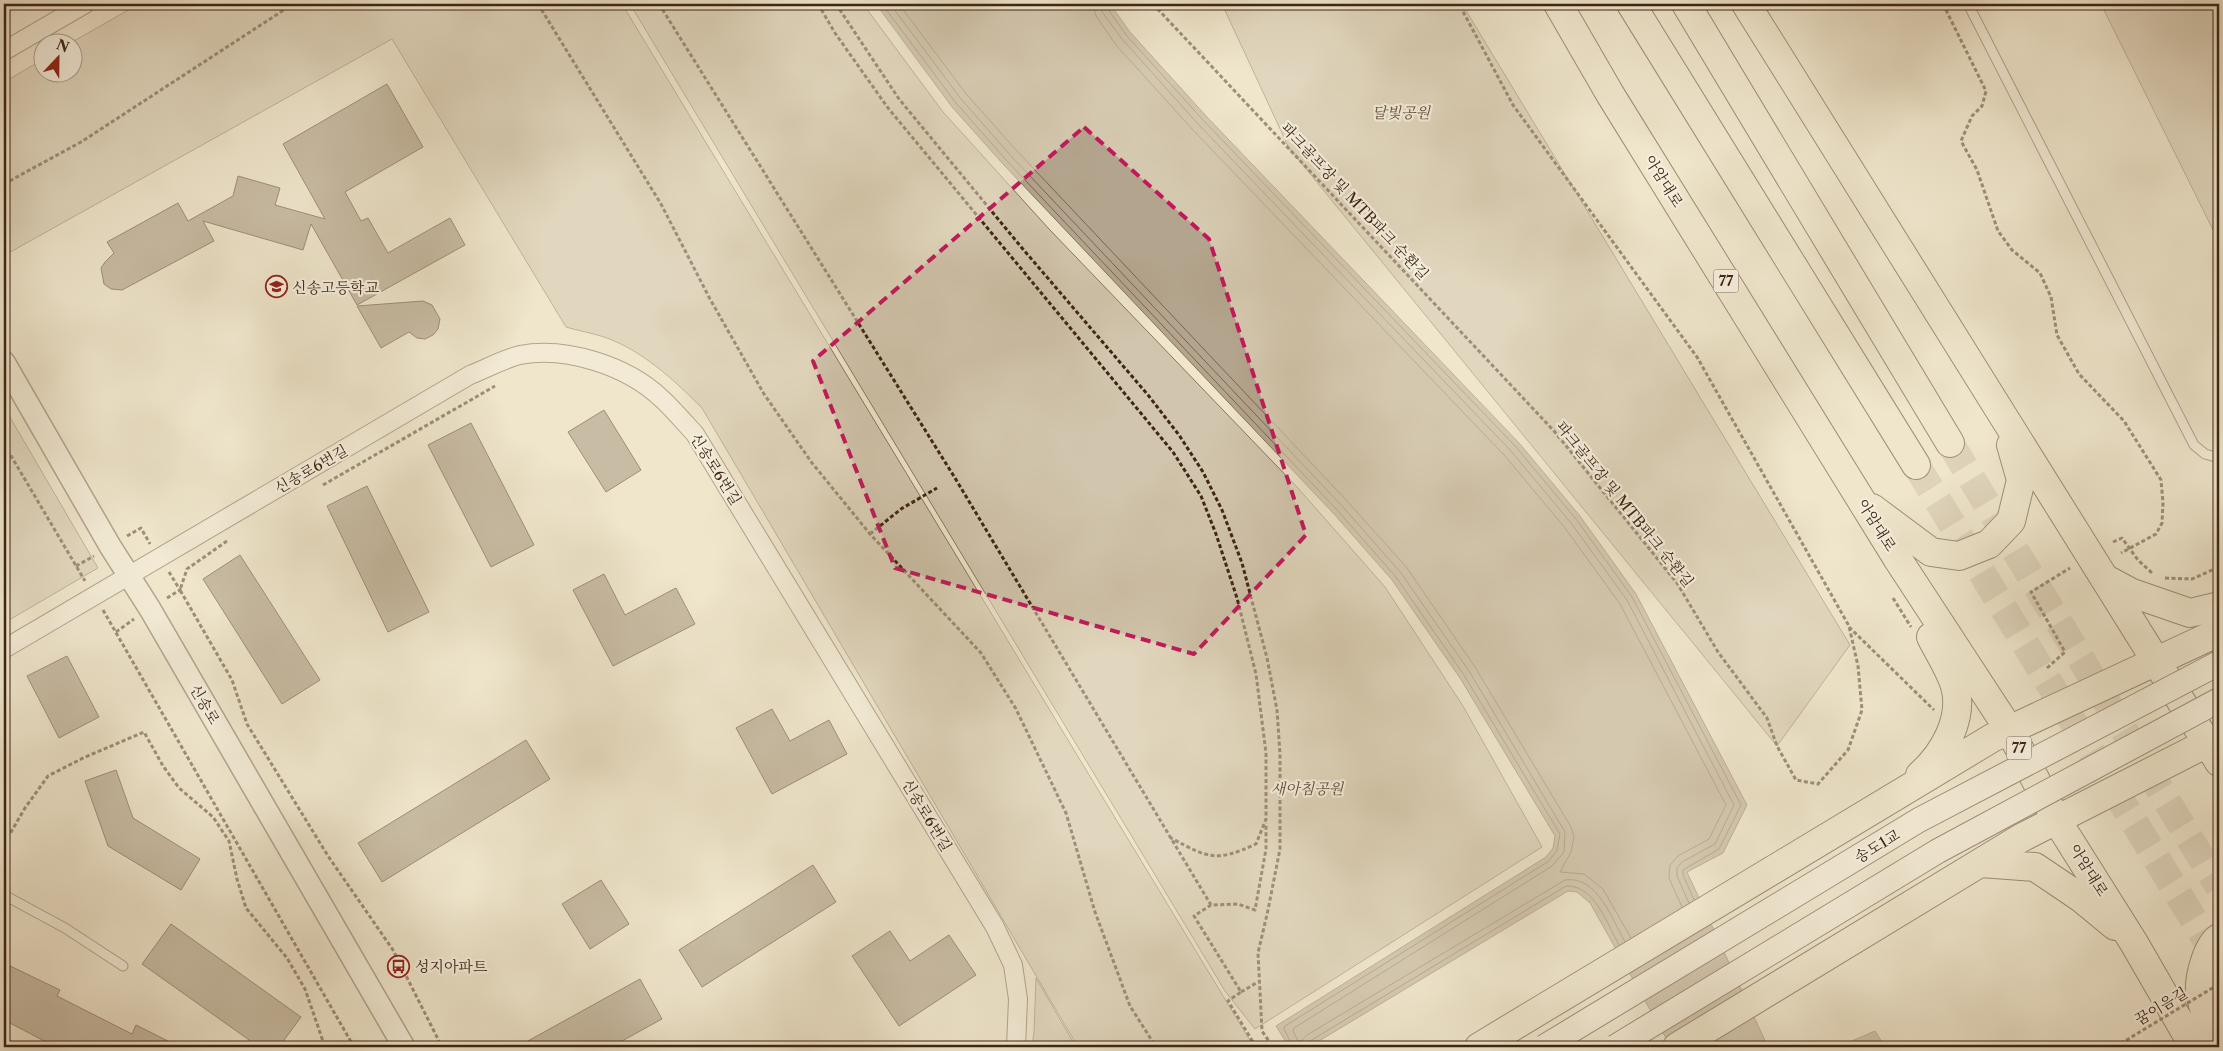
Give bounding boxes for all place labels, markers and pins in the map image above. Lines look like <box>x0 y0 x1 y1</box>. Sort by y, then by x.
school or university icon: 신송고등학교 <box>264 275 288 299</box>
place label: 신송고등학교 <box>292 278 379 297</box>
bus stop icon: 성지아파트 <box>387 954 411 978</box>
place label: 성지아파트 <box>415 957 488 976</box>

